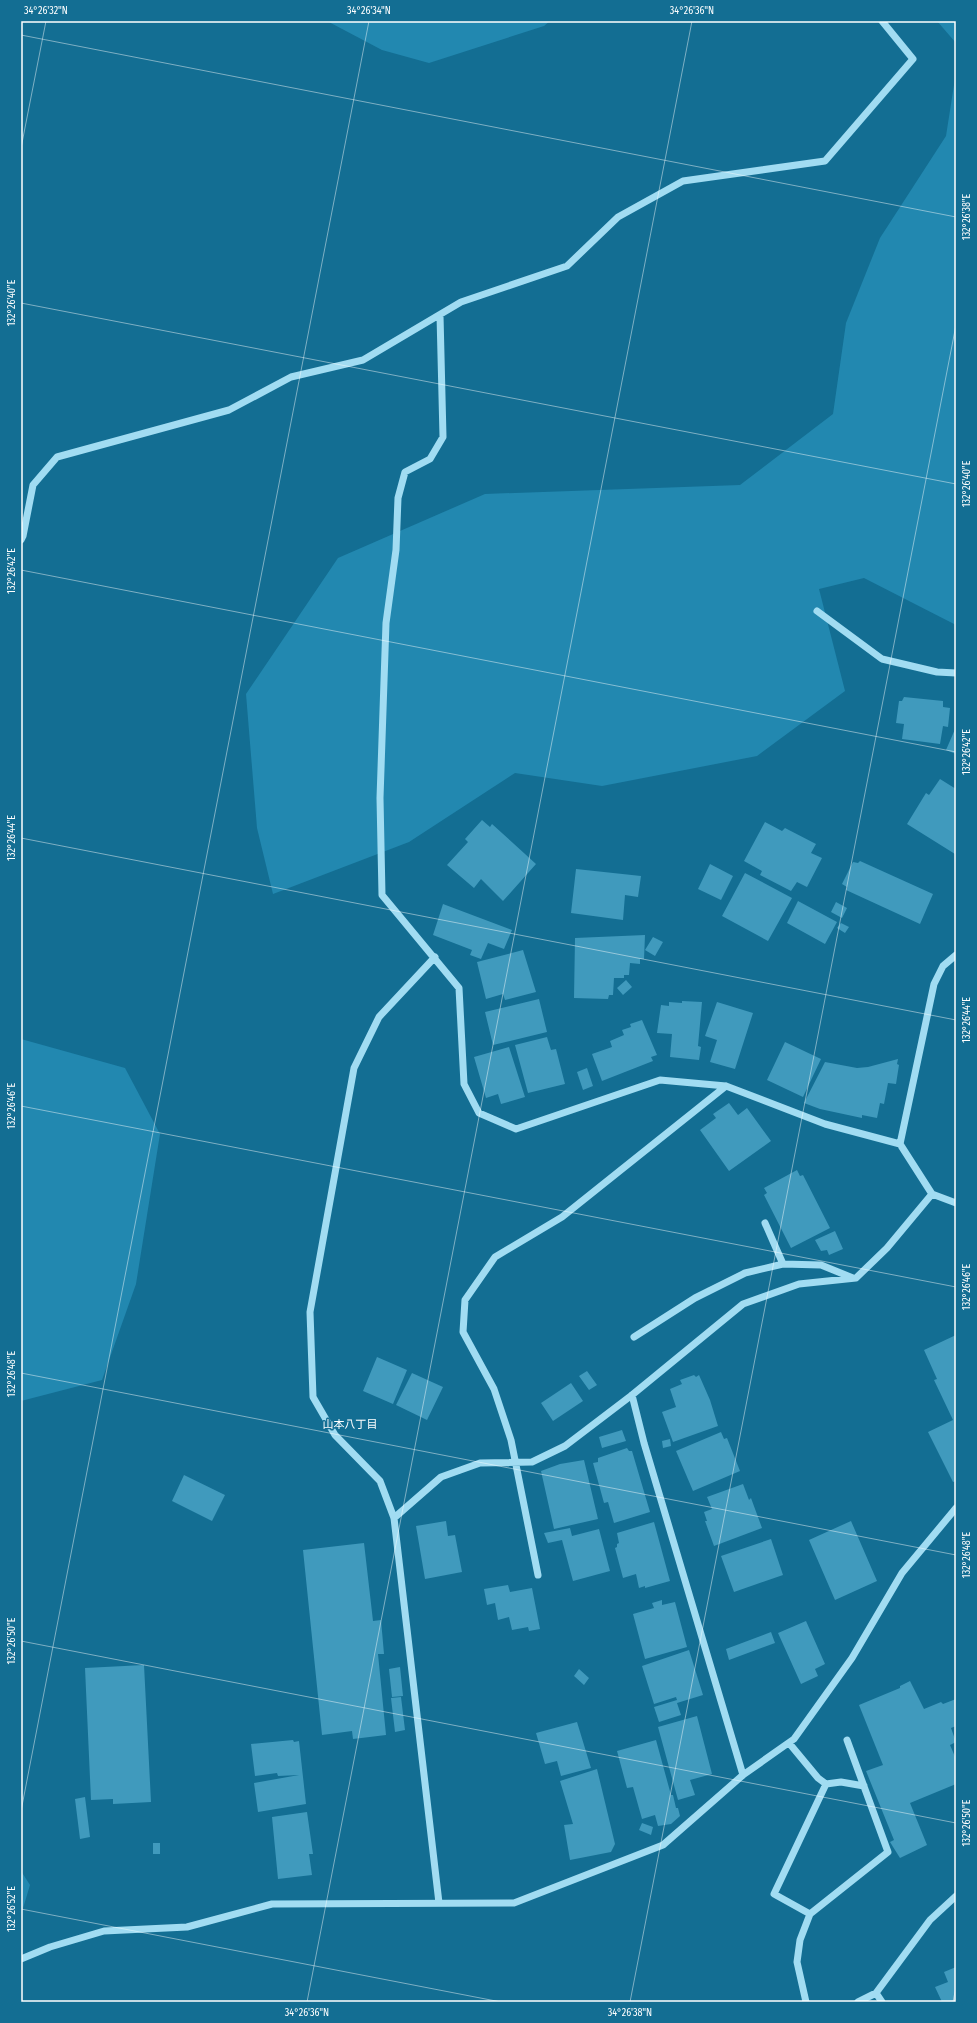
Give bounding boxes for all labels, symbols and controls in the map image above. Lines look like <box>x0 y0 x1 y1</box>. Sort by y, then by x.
text: 34°26'32"N <box>24 5 68 17</box>
text: 34°26'34"N <box>347 5 391 17</box>
text: 34°26'36"N <box>670 5 714 17</box>
text: 132°26'38"E <box>961 193 973 240</box>
text: 132°26'40"E <box>6 279 18 326</box>
text: 132°26'40"E <box>961 460 973 507</box>
text: 132°26'42"E <box>6 548 18 594</box>
text: 132°26'42"E <box>961 729 973 775</box>
text: 132°26'44"E <box>6 815 18 861</box>
text: 132°26'44"E <box>961 997 973 1043</box>
text: 132°26'46"E <box>6 1083 18 1129</box>
text: 132°26'46"E <box>961 1264 973 1310</box>
text: 132°26'48"E <box>6 1351 18 1397</box>
district label: 山本八丁目 <box>323 1418 378 1431</box>
text: 132°26'48"E <box>961 1532 973 1578</box>
text: 132°26'50"E <box>6 1617 18 1664</box>
text: 132°26'50"E <box>961 1799 973 1846</box>
text: 132°26'52"E <box>6 1886 18 1932</box>
text: 34°26'36"N <box>285 2007 329 2019</box>
text: 34°26'38"N <box>608 2007 652 2019</box>

